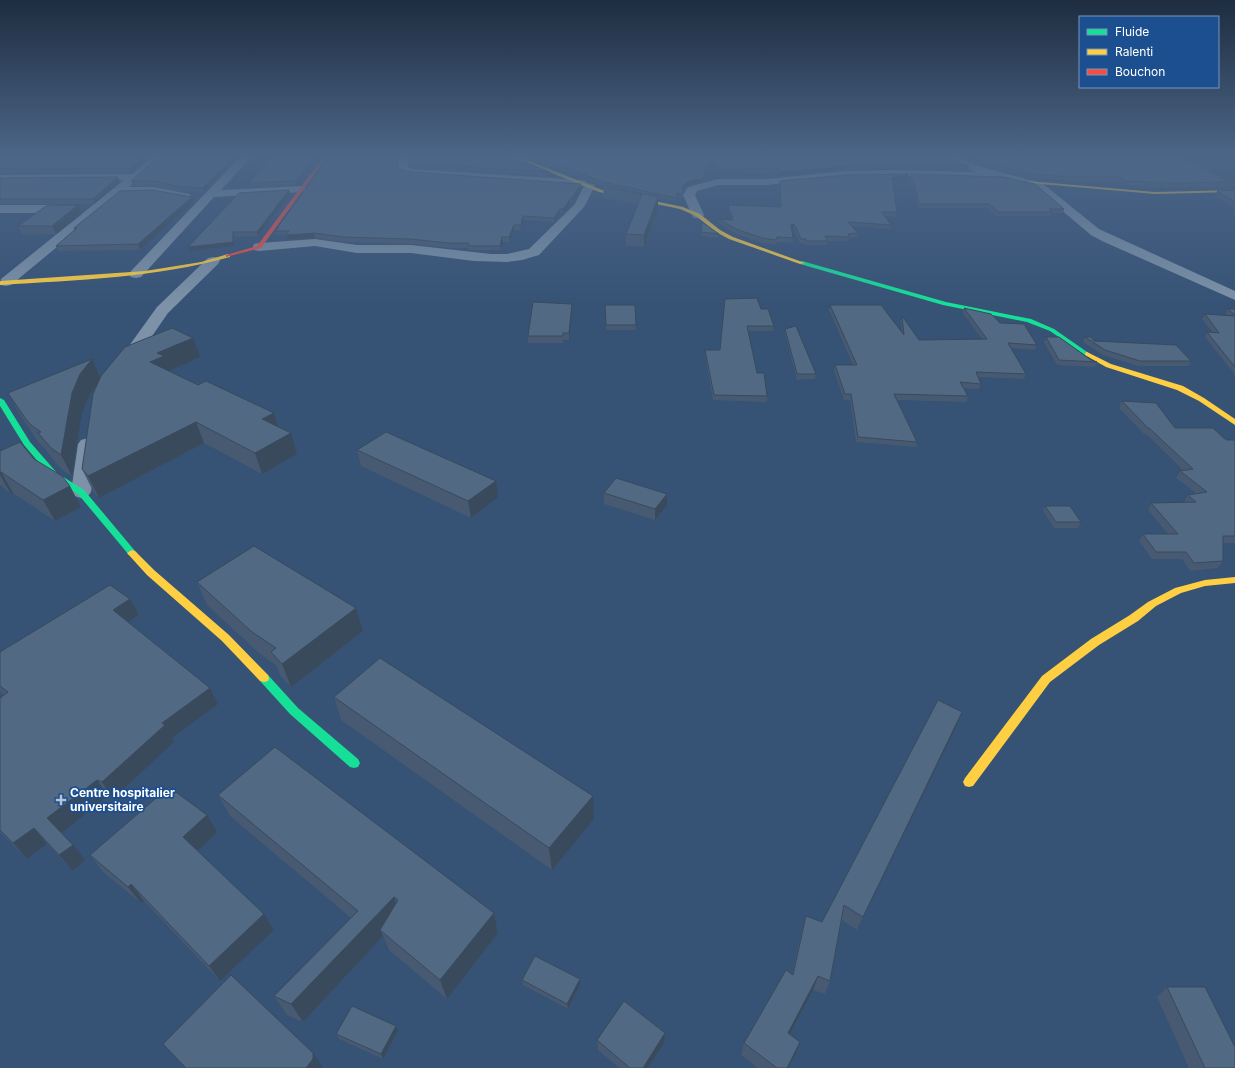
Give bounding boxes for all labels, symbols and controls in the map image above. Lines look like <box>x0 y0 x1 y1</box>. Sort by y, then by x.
legend <box>1079 16 1219 88</box>
text: Fluide <box>1115 24 1149 39</box>
text: Ralenti <box>1115 44 1153 59</box>
text: Bouchon <box>1115 64 1165 79</box>
place label: Centre hospitalier universitaire <box>70 785 175 814</box>
marker: Centre hospitalier universitaire <box>55 794 67 806</box>

